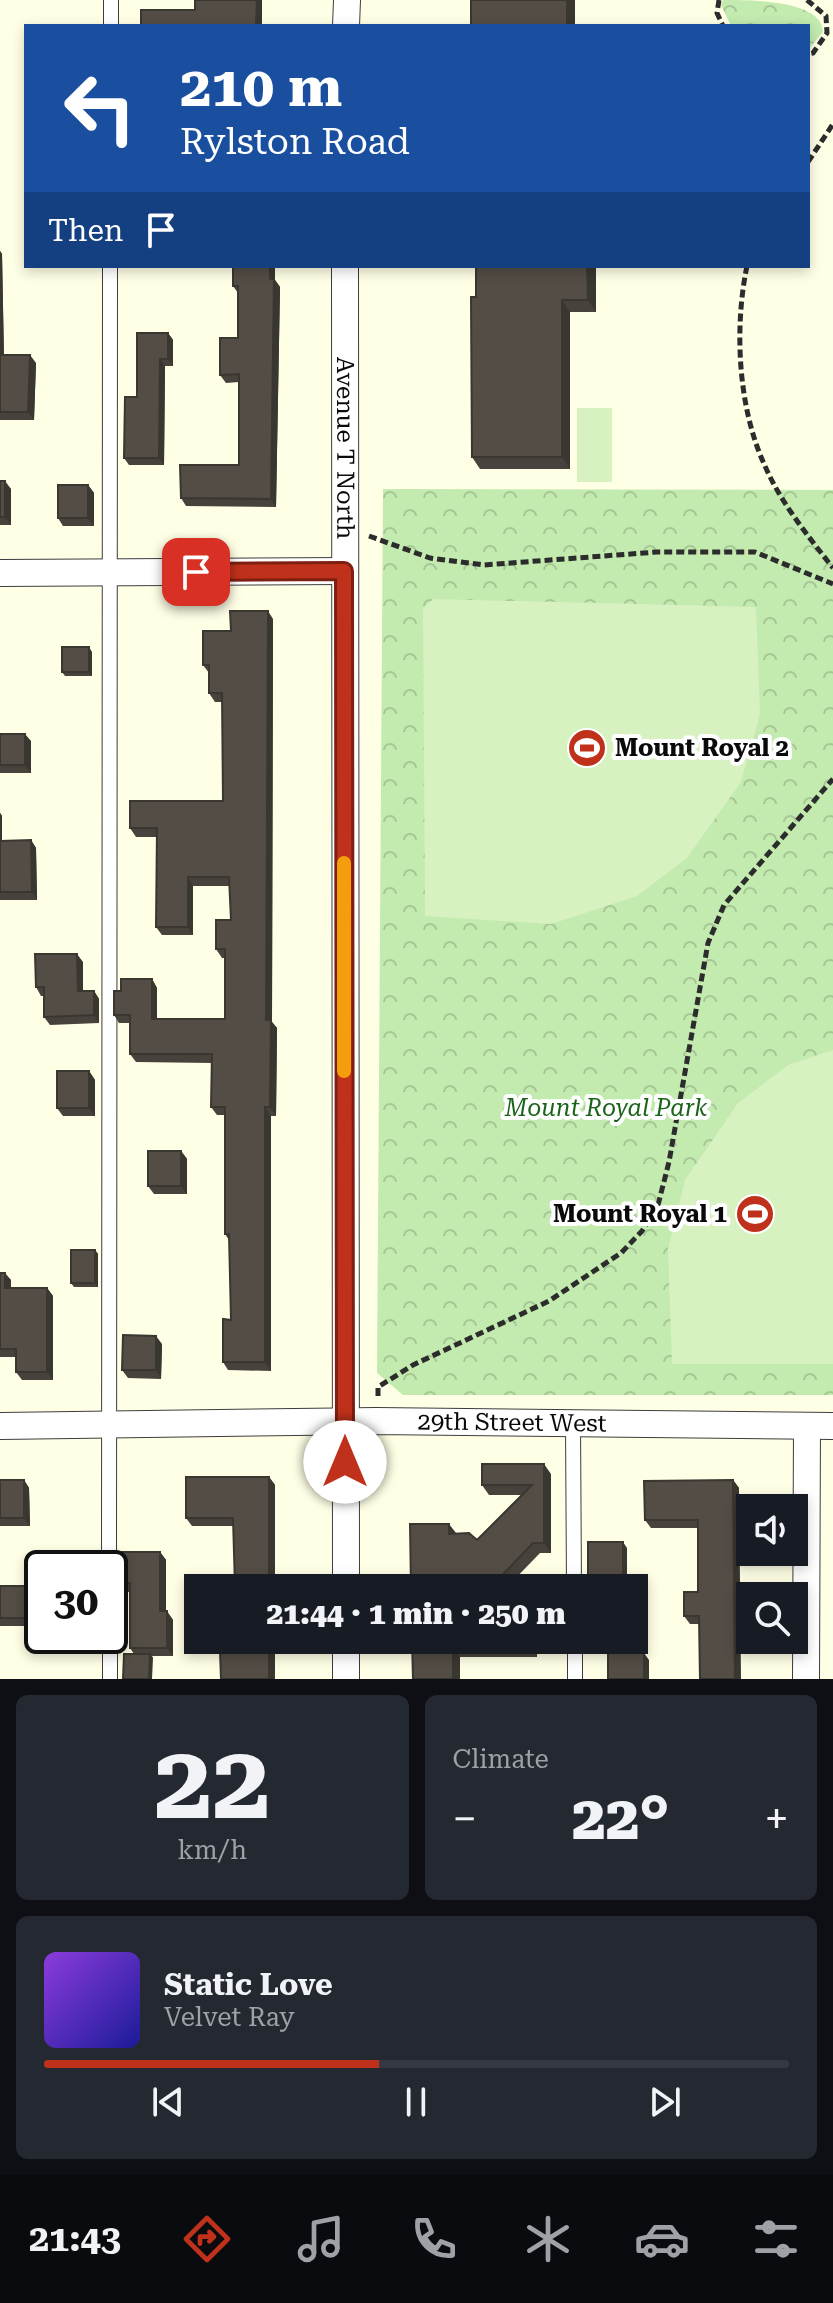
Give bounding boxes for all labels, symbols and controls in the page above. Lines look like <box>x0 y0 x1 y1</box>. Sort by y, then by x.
text: 210 m <box>180 54 342 120</box>
icon: left <box>48 56 152 160</box>
text: Rylston Road <box>180 121 410 163</box>
icon: arrive <box>139 208 183 252</box>
text: Then <box>48 213 123 248</box>
street label: Avenue T North <box>331 357 359 539</box>
pin <box>162 538 230 606</box>
icon: arrive <box>174 550 218 594</box>
sports icon: Mount Royal 2 <box>566 727 608 769</box>
place label: Mount Royal 2 <box>615 734 789 762</box>
park label: Mount Royal Park <box>504 1094 707 1122</box>
sports icon: Mount Royal 1 <box>734 1193 776 1235</box>
place label: Mount Royal 1 <box>553 1200 727 1228</box>
street label: 29th Street West <box>417 1407 607 1438</box>
position arrow <box>303 1420 387 1504</box>
map controls <box>736 1494 808 1654</box>
button: sound <box>736 1494 808 1566</box>
speed limit sign: 30 <box>24 1550 128 1654</box>
button: search <box>736 1582 808 1654</box>
text: 21:44 · 1 min · 250 m <box>266 1596 566 1631</box>
text: 22 <box>154 1722 270 1843</box>
text: Climate <box>453 1744 549 1774</box>
text: 22° <box>572 1783 669 1854</box>
text: − <box>453 1793 477 1845</box>
text: + <box>764 1793 789 1845</box>
text: km/h <box>177 1835 247 1865</box>
text: Static Love <box>164 1967 333 2002</box>
text: Velvet Ray <box>164 2002 295 2032</box>
icon: previous <box>146 2080 190 2124</box>
icon: pause <box>394 2080 438 2124</box>
icon: next <box>643 2080 687 2124</box>
icon: directions <box>179 2211 235 2267</box>
icon: music <box>293 2211 349 2267</box>
icon: phone <box>406 2211 462 2267</box>
icon: climate <box>520 2211 576 2267</box>
icon: car <box>634 2211 690 2267</box>
icon: filters <box>748 2211 804 2267</box>
text: 21:43 <box>29 2218 121 2260</box>

